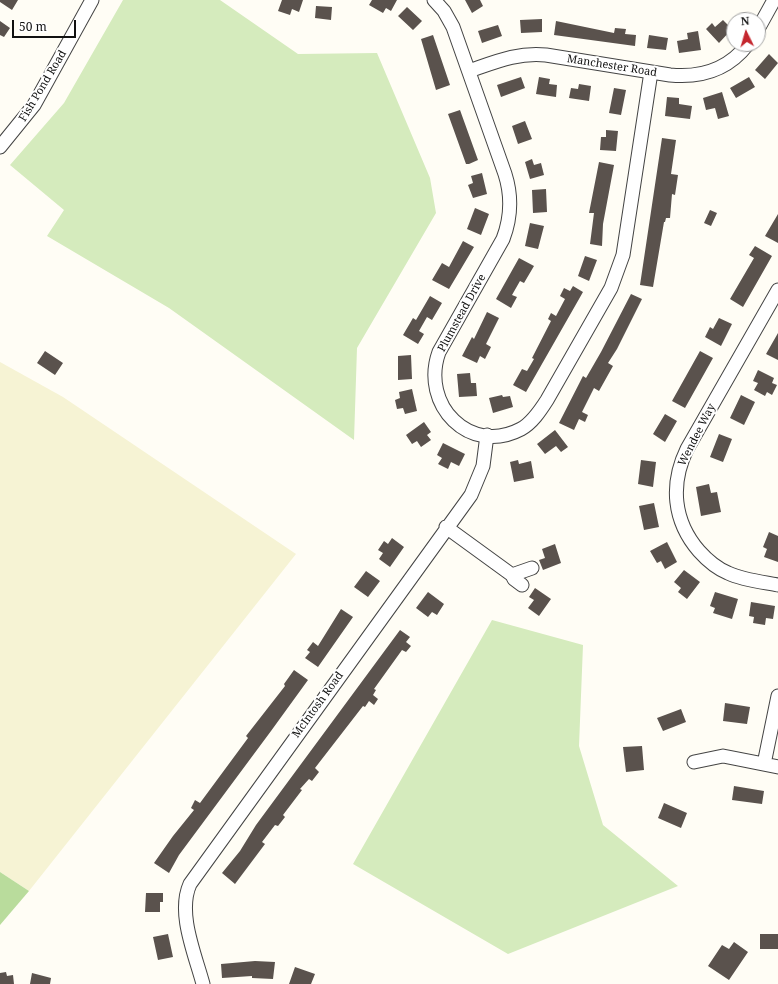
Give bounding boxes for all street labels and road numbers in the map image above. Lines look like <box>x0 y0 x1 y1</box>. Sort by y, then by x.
street label: Fish Pond Road <box>16 48 70 124</box>
street label: Manchester Road <box>566 52 658 80</box>
street label: Plumstead Drive <box>435 272 489 354</box>
street label: Wendee Way <box>676 402 718 468</box>
street label: McIntosh Road <box>290 669 346 741</box>

